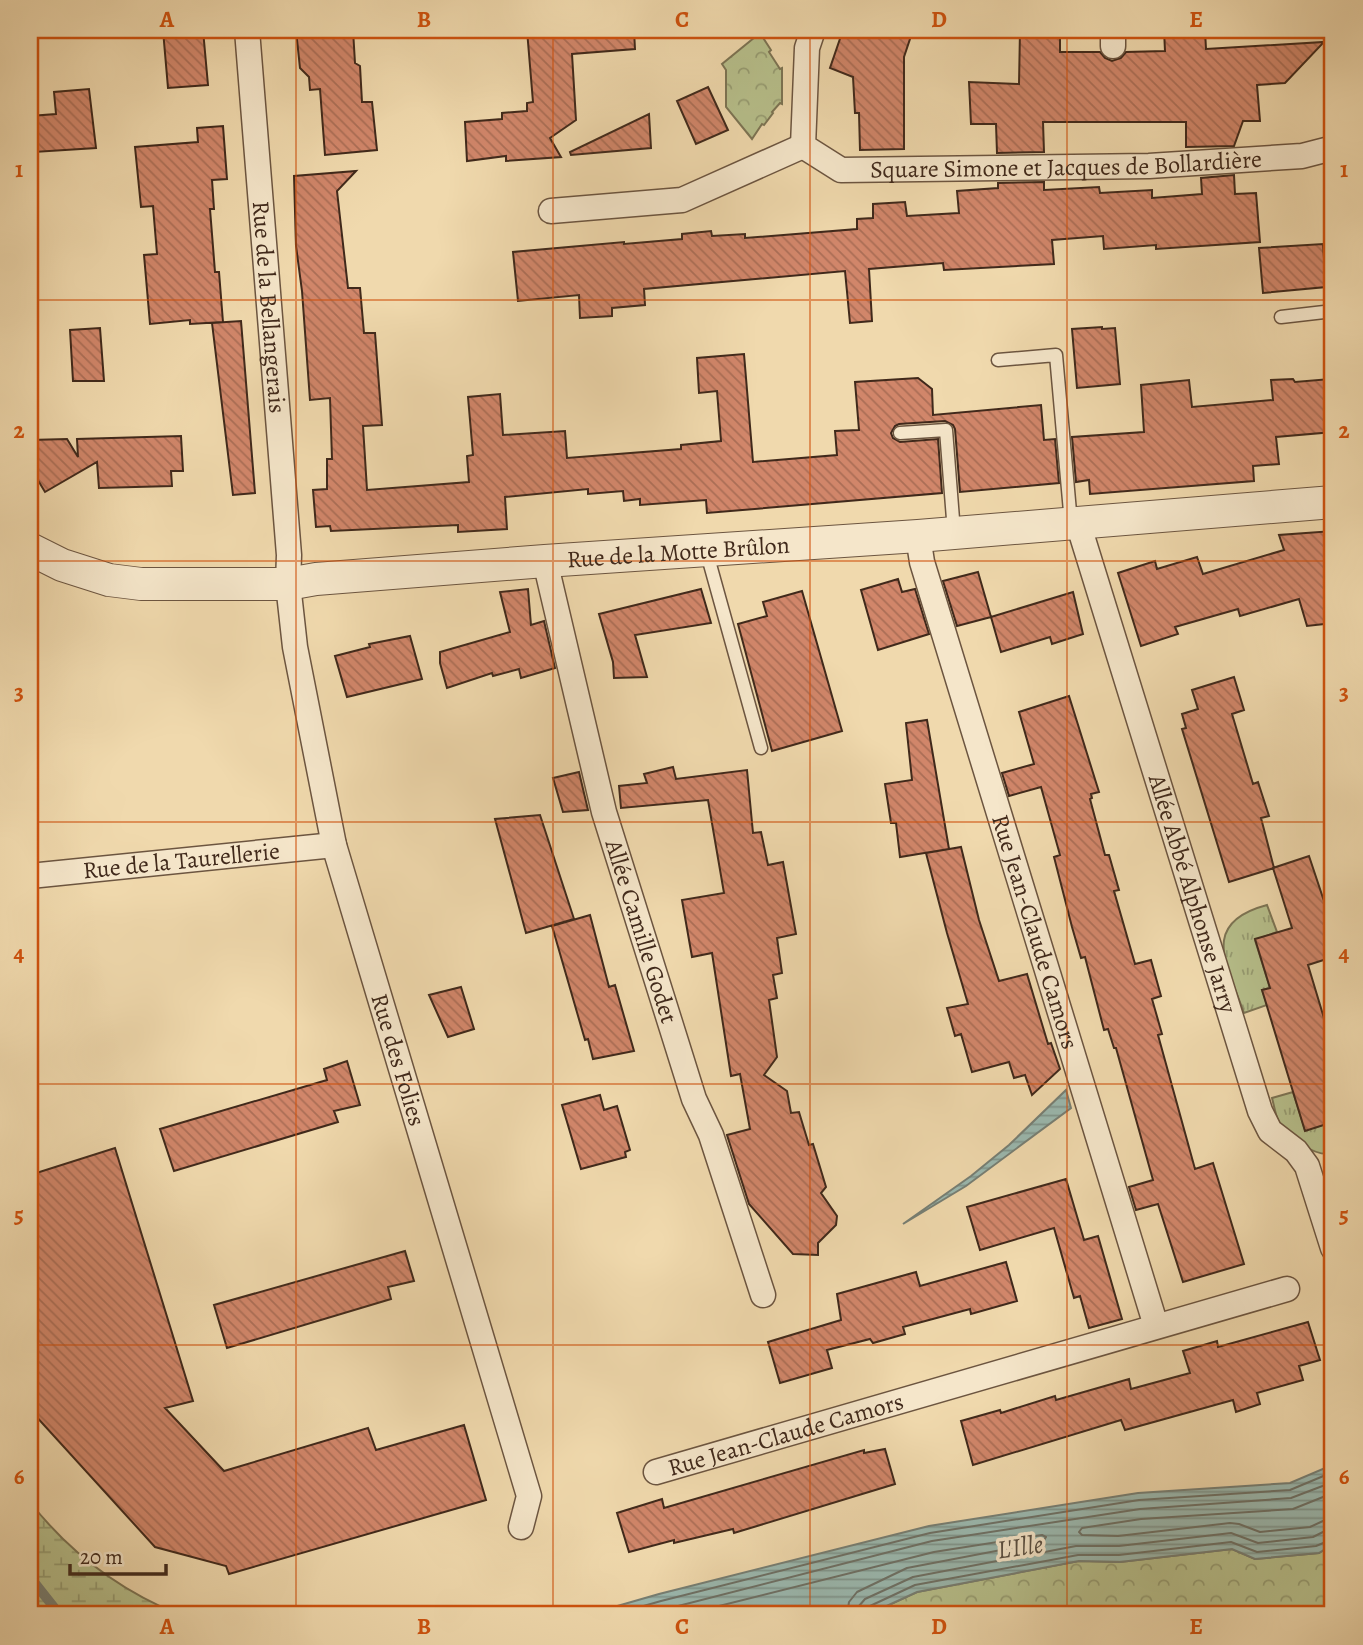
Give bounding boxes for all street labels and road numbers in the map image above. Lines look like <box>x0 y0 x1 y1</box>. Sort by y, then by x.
street label: Square Simone et Jacques de Bollardière <box>870 143 1263 186</box>
street label: Rue de la Bellangerais <box>245 200 294 415</box>
street label: Rue de la Motte Brûlon <box>566 529 791 575</box>
street label: Allée Abbé Alphonse Jarry <box>1140 769 1245 1017</box>
street label: Rue Jean-Claude Camors <box>984 810 1086 1053</box>
street label: Rue de la Taurellerie <box>81 835 281 887</box>
street label: Allée Camille Godet <box>597 835 685 1027</box>
street label: Rue des Folies <box>363 990 433 1130</box>
street label: Rue Jean-Claude Camors <box>664 1385 907 1484</box>

